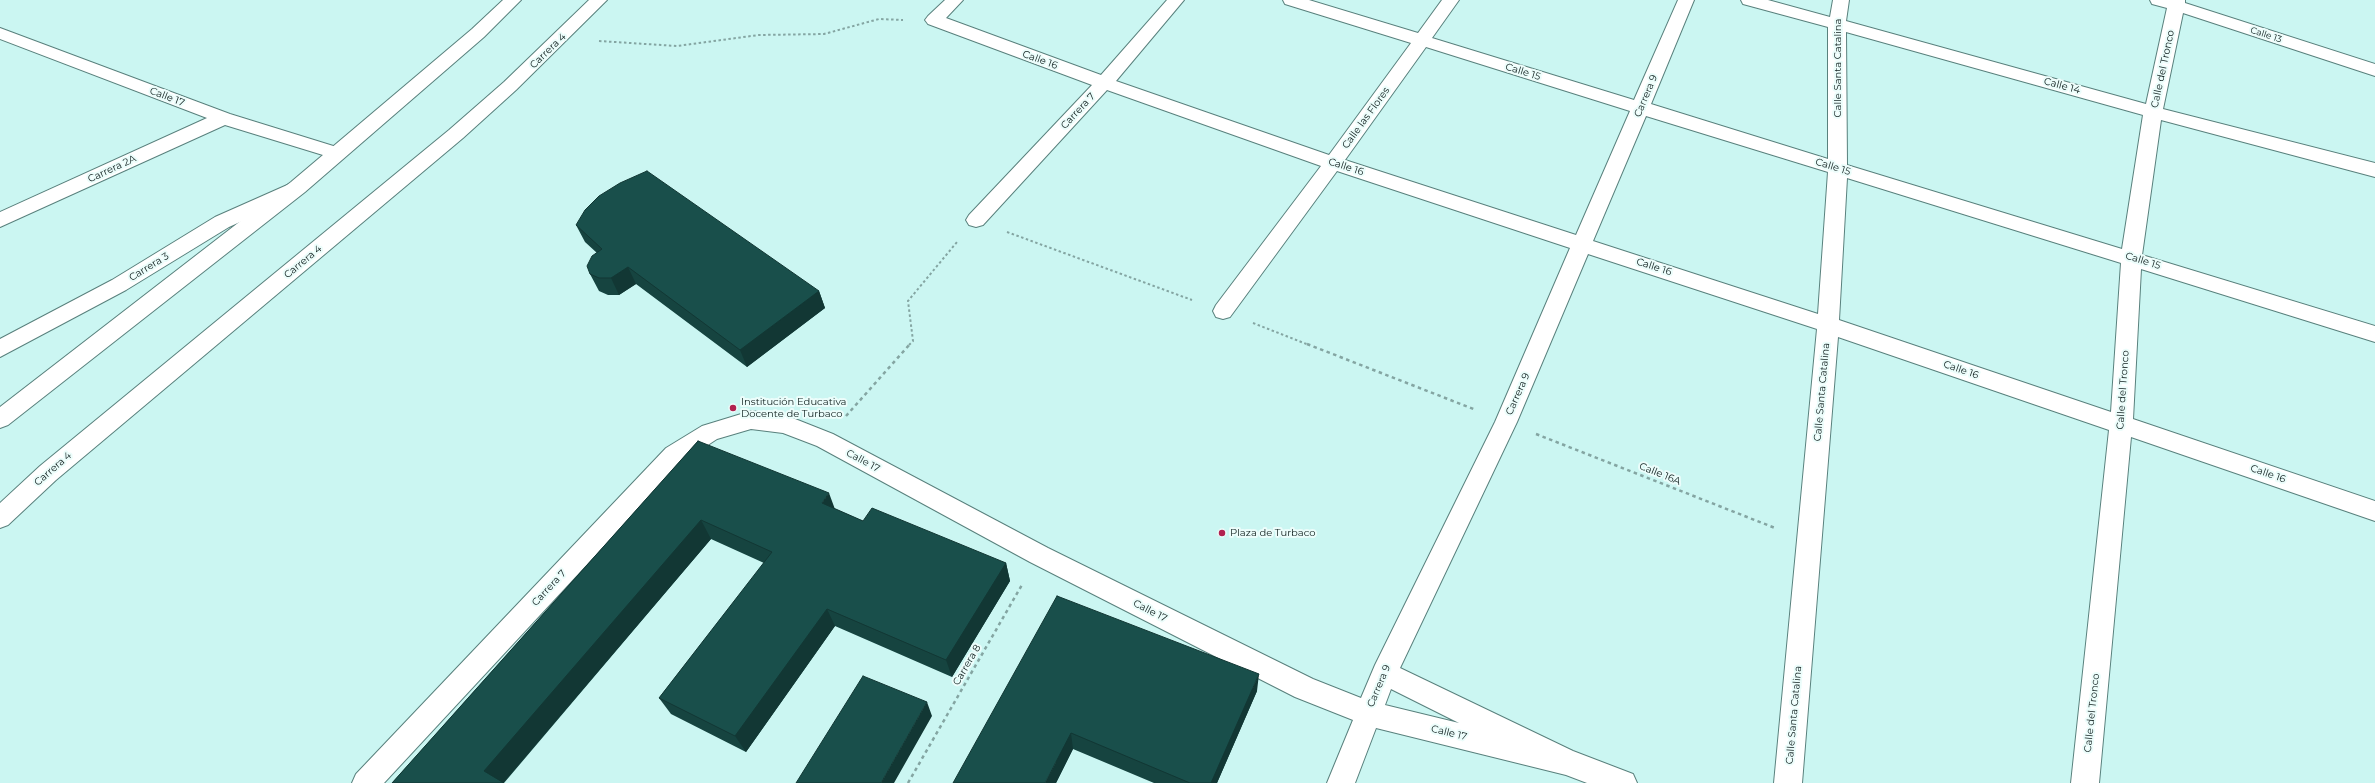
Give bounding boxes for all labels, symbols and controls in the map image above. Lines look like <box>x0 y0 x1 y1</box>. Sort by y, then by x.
street label: Calle Santa Catalina <box>1832 19 1844 117</box>
street label: Calle 13 <box>2249 25 2283 45</box>
street label: Calle del Tronco <box>2149 29 2177 109</box>
street label: Carrera 4 <box>527 31 569 71</box>
street label: Calle 16 <box>1021 48 1059 72</box>
street label: Calle 15 <box>1504 61 1542 83</box>
street label: Carrera 9 <box>1632 73 1660 119</box>
street label: Calle 14 <box>2042 75 2082 97</box>
street label: Calle 17 <box>148 85 186 109</box>
street label: Calle las Flores <box>1340 85 1392 151</box>
street label: Carrera 7 <box>1058 91 1098 131</box>
street label: Carrera 2A <box>86 153 138 185</box>
street label: Calle 16 <box>1327 156 1365 178</box>
street label: Calle 15 <box>1814 156 1852 178</box>
street label: Carrera 4 <box>282 243 324 281</box>
street label: Carrera 3 <box>127 250 171 284</box>
street label: Calle 15 <box>2124 250 2162 272</box>
street label: Calle 16 <box>1635 256 1673 278</box>
street label: Calle Santa Catalina <box>1812 342 1832 442</box>
street label: Calle del Tronco <box>2114 350 2132 430</box>
street label: Calle 16 <box>1942 358 1980 382</box>
street label: Carrera 9 <box>1503 371 1533 417</box>
place label: Institución Educativa Docente de Turbaco <box>741 396 847 420</box>
marker: Institución Educativa Docente de Turbaco <box>728 403 738 413</box>
street label: Calle 17 <box>844 447 882 475</box>
street label: Carrera 4 <box>32 450 74 488</box>
street label: Calle 16A <box>1637 460 1683 488</box>
street label: Calle 16 <box>2249 462 2287 486</box>
place label: Plaza de Turbaco <box>1230 527 1316 539</box>
marker: Plaza de Turbaco <box>1217 528 1227 538</box>
street label: Carrera 7 <box>529 568 569 608</box>
street label: Calle 17 <box>1131 597 1169 625</box>
street label: Carrera 8 <box>950 642 984 688</box>
street label: Carrera 9 <box>1365 663 1393 709</box>
street label: Calle Santa Catalina <box>1784 665 1804 765</box>
street label: Calle del Tronco <box>2082 673 2102 753</box>
street label: Calle 17 <box>1430 723 1468 743</box>

